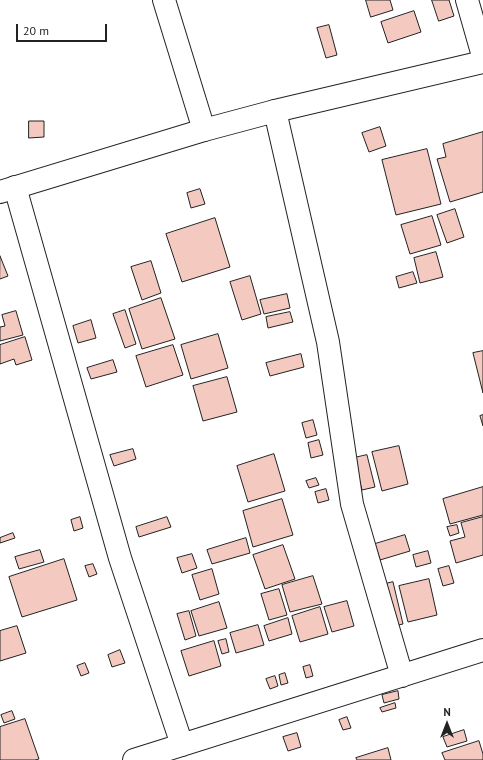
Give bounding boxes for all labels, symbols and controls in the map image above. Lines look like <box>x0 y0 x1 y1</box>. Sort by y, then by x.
scale bar <box>18 16 109 42</box>
text: 20 m <box>23 23 49 38</box>
north arrow <box>427 704 467 744</box>
text: N <box>443 705 451 719</box>

